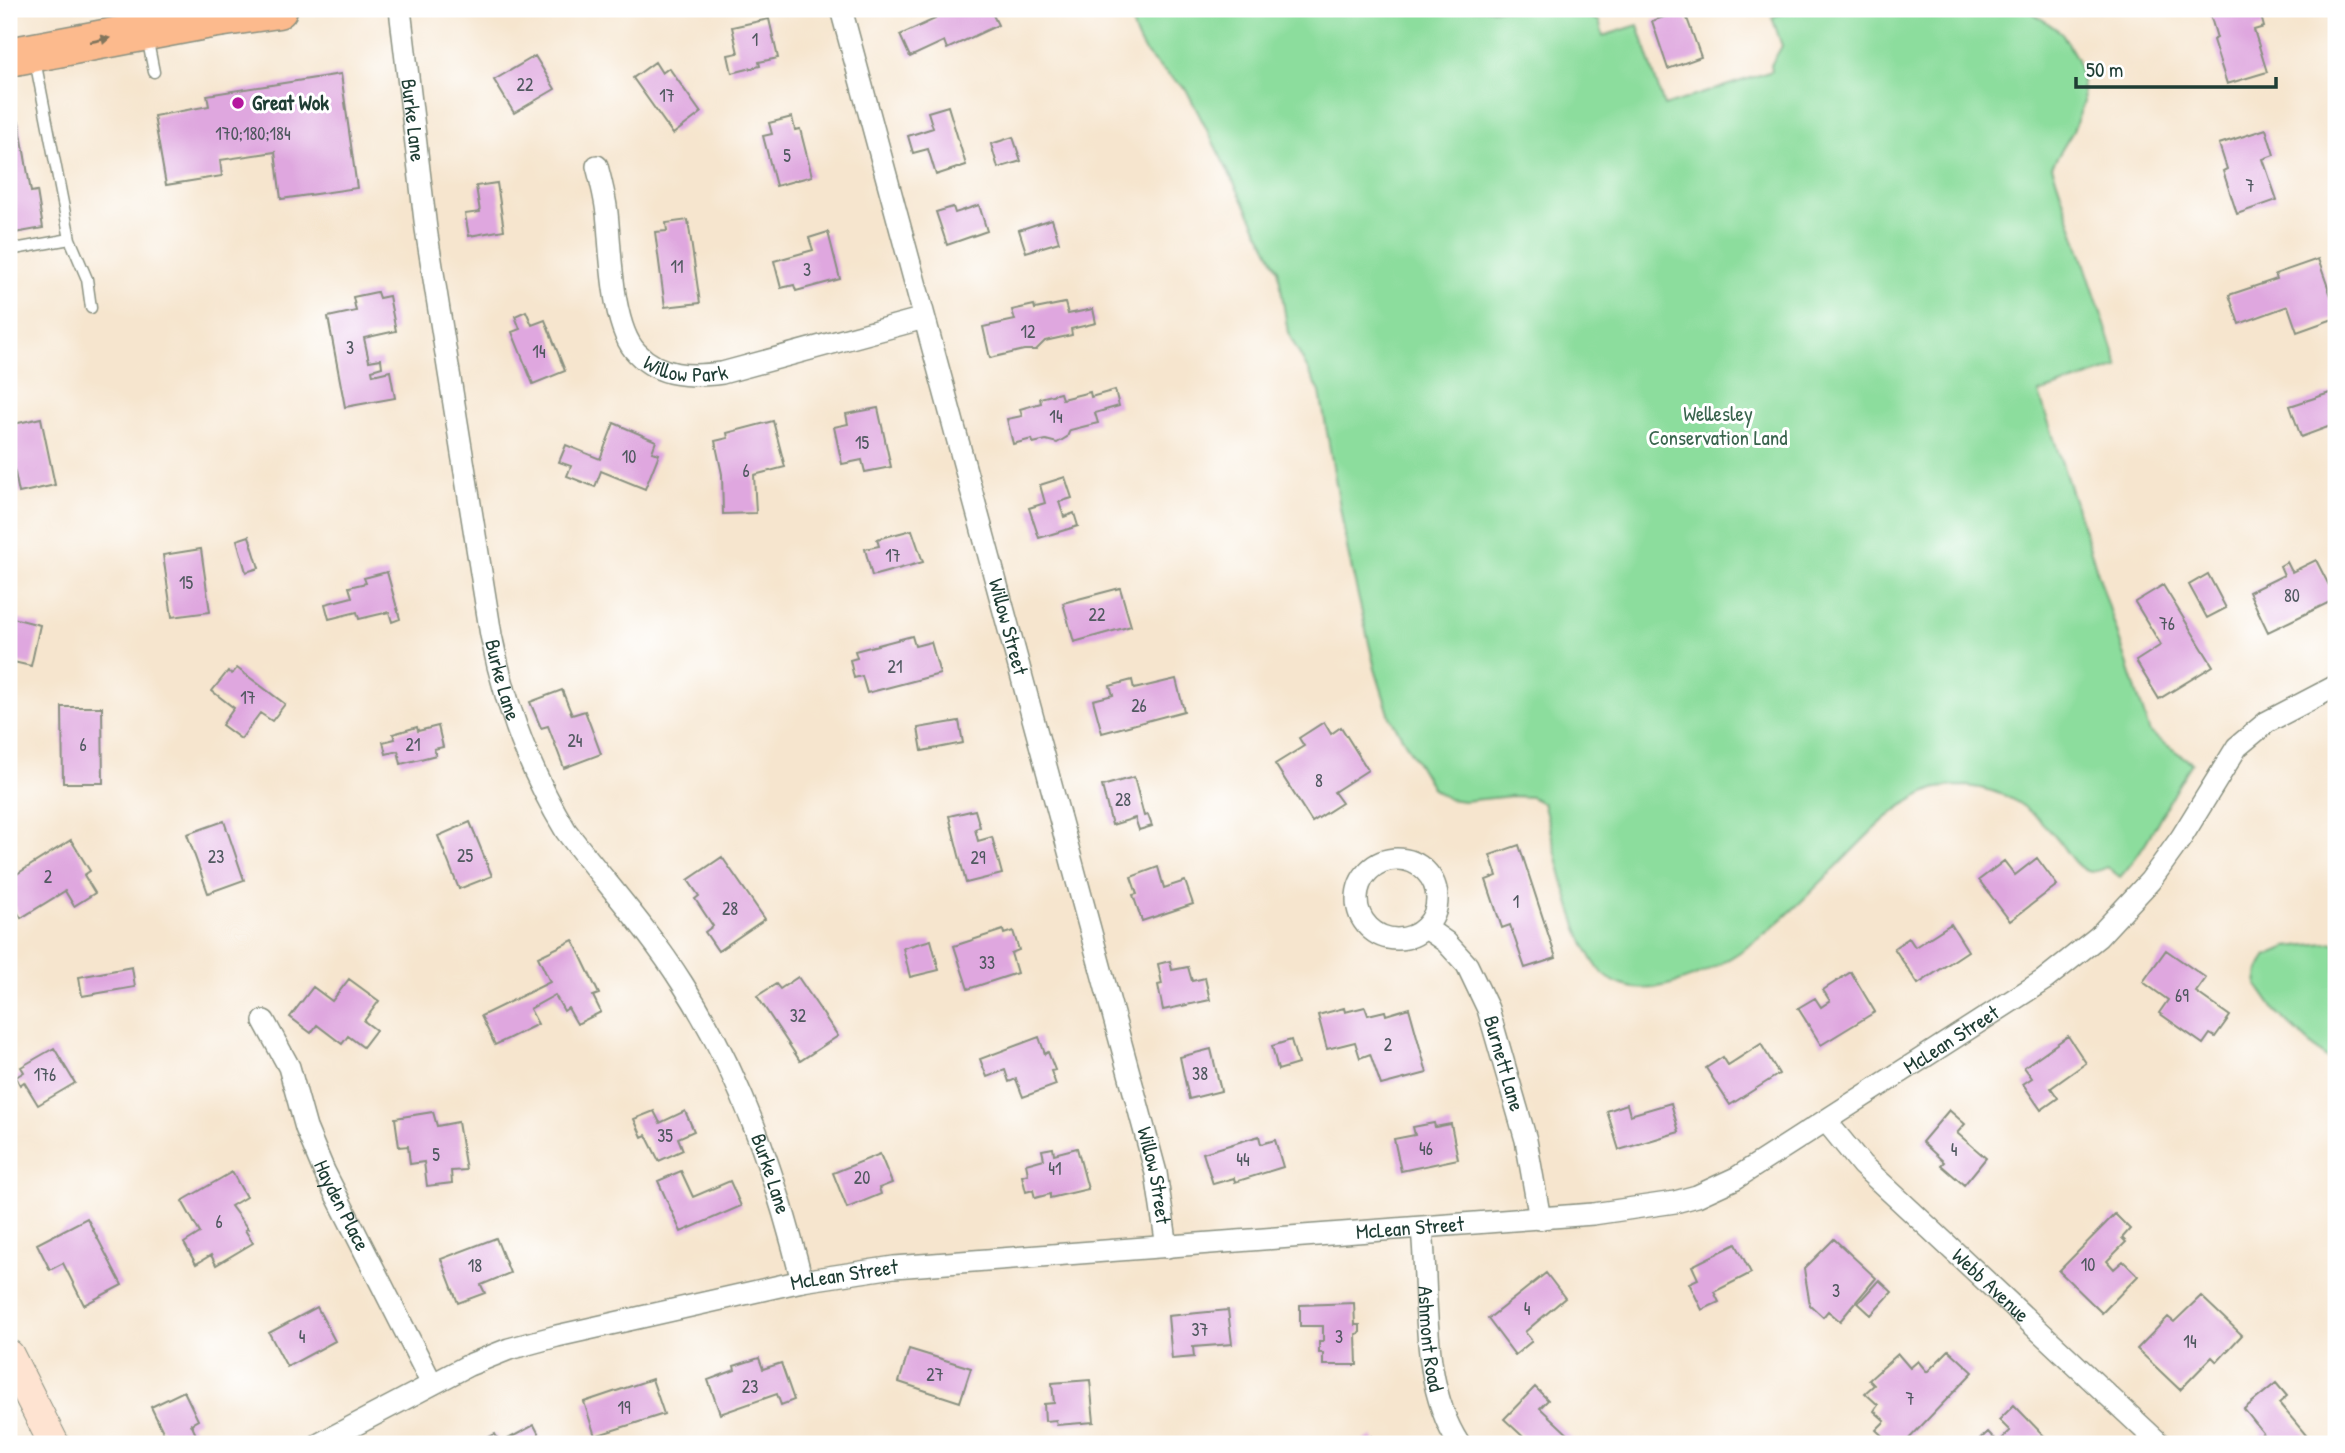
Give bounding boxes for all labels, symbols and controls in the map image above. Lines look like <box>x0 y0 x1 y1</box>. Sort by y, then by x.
house number: 1 <box>752 27 758 52</box>
one-way arrow <box>89 34 111 45</box>
scale bar <box>2076 46 2275 90</box>
text: 50 m <box>2086 55 2123 84</box>
house number: 22 <box>517 72 534 97</box>
street label: Burke Lane <box>394 77 433 163</box>
house number: 17 <box>659 83 675 108</box>
place label: Great Wok <box>252 88 329 117</box>
marker: Great Wok <box>230 95 246 111</box>
house number: 170;180;184 <box>215 121 291 146</box>
house number: 5 <box>783 143 791 168</box>
house number: 7 <box>2246 173 2255 198</box>
house number: 11 <box>670 254 684 279</box>
house number: 3 <box>803 257 811 282</box>
house number: 12 <box>1021 319 1036 344</box>
house number: 3 <box>346 335 354 360</box>
house number: 14 <box>532 339 546 364</box>
street label: Willow Park <box>638 348 731 389</box>
park label: Wellesley Conservation Land <box>1648 399 1788 452</box>
house number: 14 <box>1049 404 1063 429</box>
house number: 15 <box>855 430 869 455</box>
house number: 10 <box>622 444 636 469</box>
house number: 6 <box>742 458 750 483</box>
house number: 17 <box>885 543 901 568</box>
house number: 15 <box>179 570 193 595</box>
street label: Willow Street <box>982 575 1036 679</box>
house number: 80 <box>2284 583 2300 608</box>
house number: 22 <box>1089 602 1106 627</box>
house number: 76 <box>2159 611 2175 636</box>
street label: Burke Lane <box>478 637 528 724</box>
house number: 21 <box>888 654 902 679</box>
house number: 17 <box>240 685 256 710</box>
house number: 26 <box>1131 693 1147 718</box>
house number: 24 <box>567 728 583 753</box>
house number: 6 <box>79 732 87 757</box>
house number: 21 <box>406 732 420 757</box>
house number: 8 <box>1315 768 1323 793</box>
house number: 28 <box>1115 787 1131 812</box>
house number: 25 <box>457 843 473 868</box>
house number: 23 <box>208 844 224 869</box>
house number: 29 <box>970 845 986 870</box>
house number: 2 <box>44 864 53 889</box>
house number: 1 <box>1513 889 1519 914</box>
house number: 28 <box>722 896 738 921</box>
house number: 33 <box>979 950 995 975</box>
house number: 69 <box>2175 983 2189 1008</box>
street label: McLean Street <box>1898 997 2005 1081</box>
house number: 32 <box>790 1003 807 1028</box>
street label: Burnett Lane <box>1477 1012 1532 1115</box>
house number: 2 <box>1384 1032 1393 1057</box>
house number: 38 <box>1192 1061 1208 1086</box>
house number: 176 <box>34 1062 56 1087</box>
house number: 35 <box>657 1123 673 1148</box>
street label: Willow Street <box>1130 1124 1179 1227</box>
street label: Burke Lane <box>744 1129 798 1217</box>
house number: 46 <box>1419 1136 1433 1161</box>
house number: 4 <box>1951 1137 1958 1162</box>
house number: 5 <box>432 1142 440 1167</box>
house number: 44 <box>1236 1147 1250 1172</box>
street label: Hayden Place <box>307 1156 377 1256</box>
house number: 41 <box>1048 1156 1062 1181</box>
house number: 20 <box>854 1165 870 1190</box>
house number: 6 <box>215 1209 223 1234</box>
street label: McLean Street <box>1355 1209 1466 1246</box>
street label: Webb Avenue <box>1946 1241 2036 1329</box>
street label: McLean Street <box>787 1252 899 1297</box>
house number: 10 <box>2081 1252 2095 1277</box>
house number: 18 <box>468 1253 482 1278</box>
house number: 3 <box>1832 1278 1840 1303</box>
street label: Ashmont Road <box>1411 1285 1451 1394</box>
house number: 4 <box>1524 1296 1531 1321</box>
house number: 37 <box>1192 1317 1209 1342</box>
house number: 4 <box>299 1324 306 1349</box>
house number: 3 <box>1335 1324 1343 1349</box>
house number: 14 <box>2183 1329 2197 1354</box>
house number: 27 <box>926 1362 944 1387</box>
house number: 23 <box>742 1374 758 1399</box>
house number: 7 <box>1906 1386 1915 1411</box>
house number: 19 <box>617 1395 631 1420</box>

